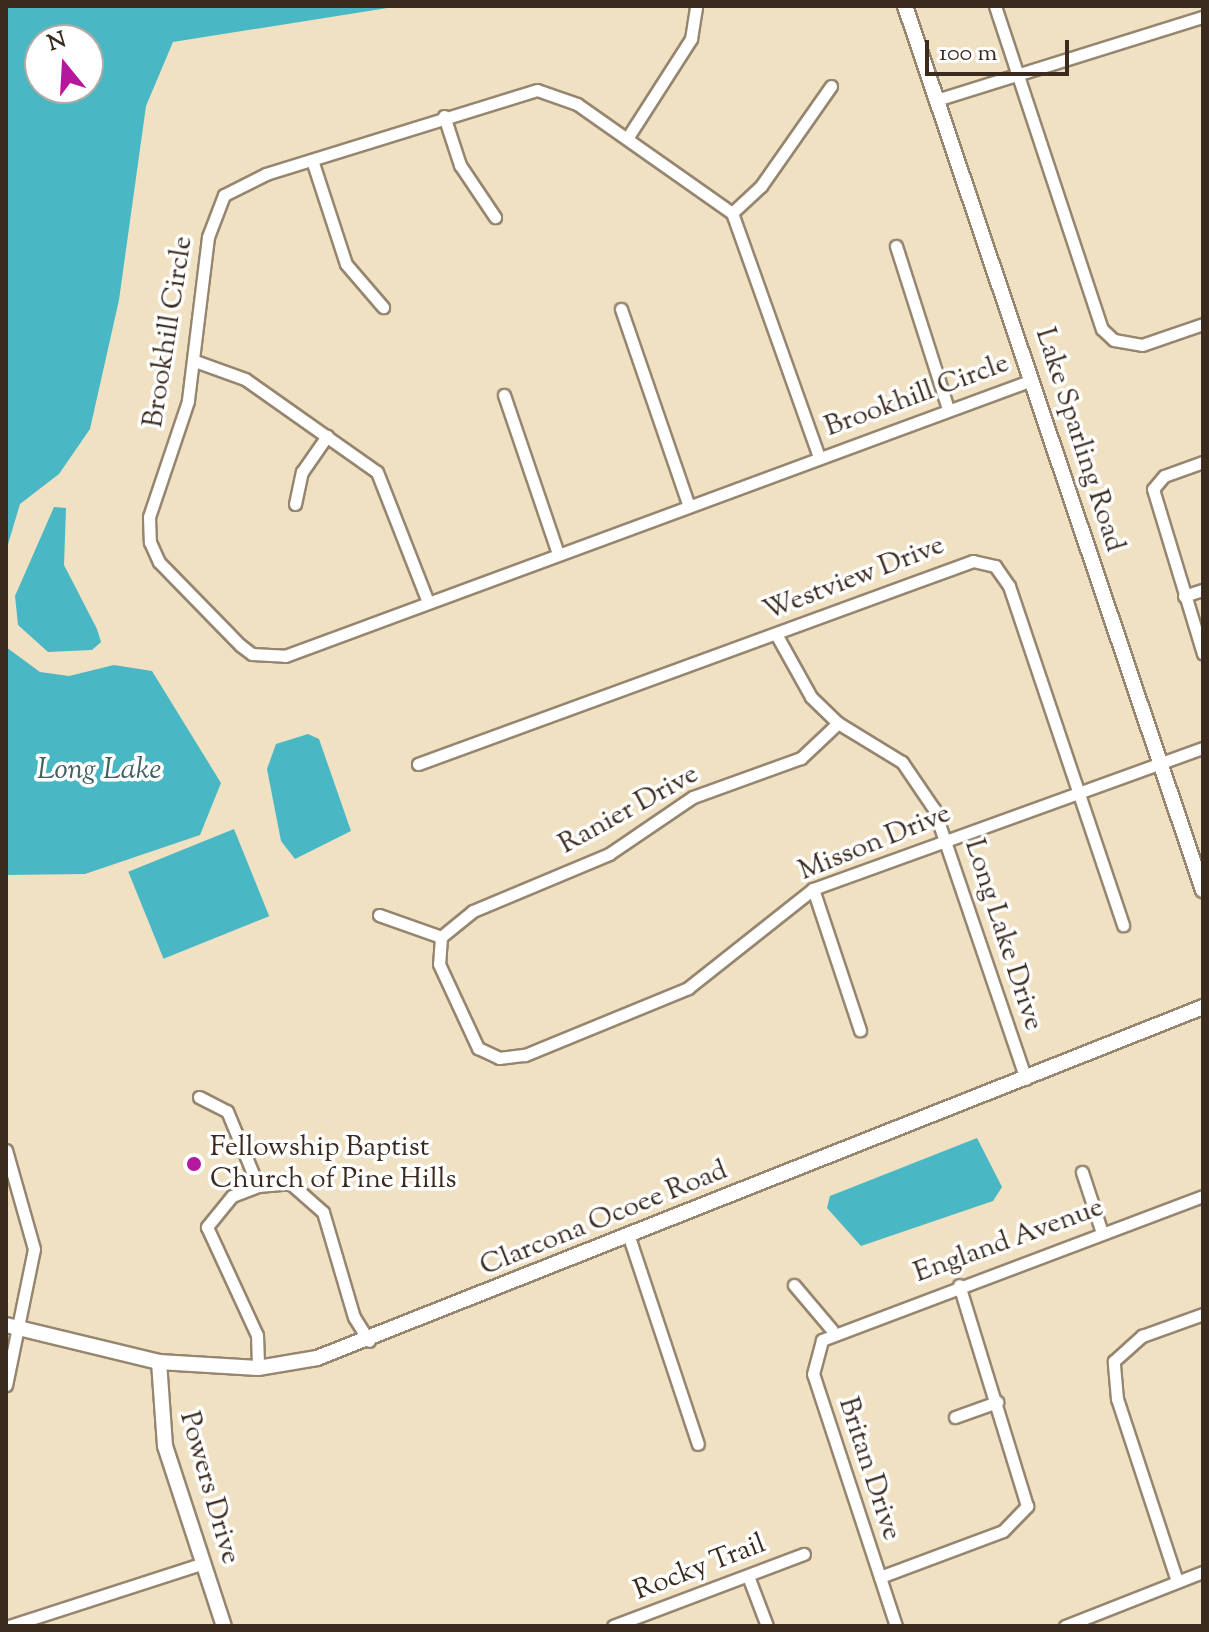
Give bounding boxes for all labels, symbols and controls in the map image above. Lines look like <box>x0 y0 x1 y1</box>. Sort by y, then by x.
north arrow <box>24 24 104 104</box>
scale bar <box>929 24 1073 74</box>
text: N <box>44 25 70 61</box>
text: 100 m <box>939 37 997 71</box>
street label: Brookhill Circle <box>137 234 201 430</box>
street label: Lake Sparling Road <box>1027 324 1131 556</box>
street label: Brookhill Circle <box>820 347 1014 445</box>
street label: Westview Drive <box>759 529 949 629</box>
water label: Long Lake <box>37 753 161 789</box>
street label: Ranier Drive <box>553 758 705 862</box>
street label: Misson Drive <box>794 797 956 889</box>
street label: Long Lake Drive <box>956 835 1050 1035</box>
place label: Fellowship Baptist Church of Pine Hills <box>210 1131 457 1197</box>
street label: Clarcona Ocoee Road <box>475 1154 733 1284</box>
marker: Fellowship Baptist Church of Pine Hills <box>185 1155 203 1173</box>
street label: England Avenue <box>910 1191 1108 1291</box>
street label: Britan Drive <box>830 1393 908 1545</box>
street label: Powers Drive <box>171 1408 247 1568</box>
street label: Rocky Trail <box>629 1528 771 1608</box>

